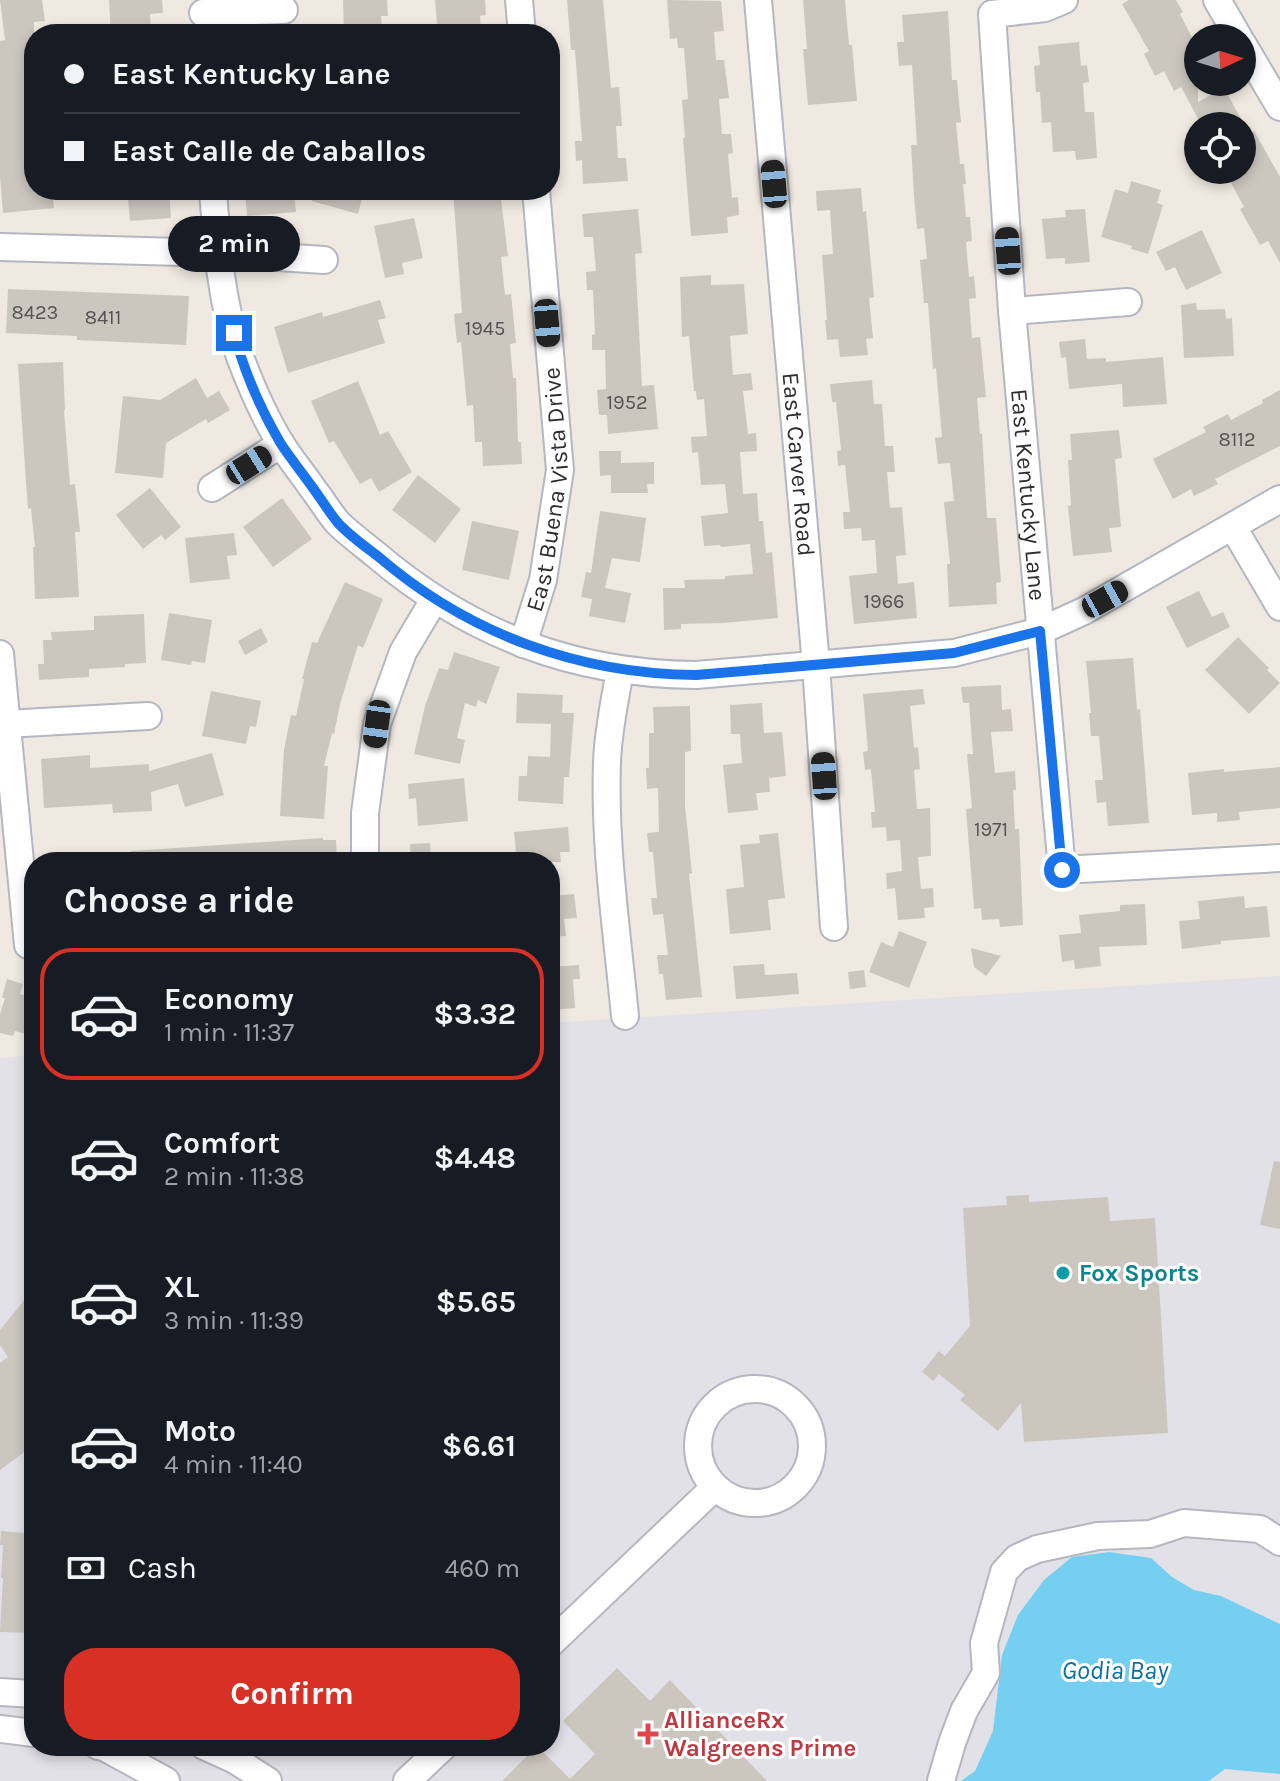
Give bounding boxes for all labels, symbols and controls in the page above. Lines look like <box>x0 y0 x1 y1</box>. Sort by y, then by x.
north arrow <box>1184 24 1256 96</box>
map controls <box>1184 24 1256 184</box>
text: East Kentucky Lane <box>112 56 390 92</box>
button: locate <box>1184 112 1256 184</box>
text: East Calle de Caballos <box>112 133 426 169</box>
car <box>760 159 788 209</box>
callout: 2 min <box>168 217 300 273</box>
car <box>994 226 1022 276</box>
text: 2 min <box>198 228 270 259</box>
car <box>533 298 561 348</box>
house number: 8423 <box>12 301 58 324</box>
house number: 8411 <box>85 306 121 329</box>
route end <box>216 315 252 351</box>
house number: 1945 <box>465 317 505 340</box>
street label: East Buena Vista Drive <box>520 366 574 615</box>
street label: East Carver Road <box>777 371 820 557</box>
street label: East Kentucky Lane <box>1005 387 1052 602</box>
house number: 1952 <box>606 391 648 414</box>
house number: 8112 <box>1218 428 1256 451</box>
car <box>222 442 276 488</box>
car <box>1078 577 1132 621</box>
house number: 1966 <box>863 590 905 613</box>
car <box>362 699 392 749</box>
car <box>810 751 838 801</box>
house number: 1971 <box>974 818 1008 841</box>
route start <box>1044 852 1080 888</box>
text: Choose a ride <box>64 879 294 921</box>
icon: car <box>68 978 140 1050</box>
text: Economy <box>164 981 294 1017</box>
text: $3.32 <box>433 996 516 1032</box>
text: 1 min · 11:37 <box>164 1017 294 1048</box>
icon: car <box>68 1122 140 1194</box>
text: Comfort <box>164 1125 280 1161</box>
text: $4.48 <box>434 1140 516 1176</box>
text: 2 min · 11:38 <box>164 1161 305 1192</box>
place label: Fox Sports <box>1079 1259 1199 1287</box>
marker: Fox Sports <box>1054 1264 1072 1282</box>
icon: car <box>68 1266 140 1338</box>
text: XL <box>164 1269 199 1305</box>
text: $5.65 <box>436 1284 516 1320</box>
text: 3 min · 11:39 <box>164 1305 304 1336</box>
icon: car <box>68 1410 140 1482</box>
text: Moto <box>164 1413 236 1449</box>
text: $6.61 <box>442 1428 516 1464</box>
text: 4 min · 11:40 <box>164 1449 303 1480</box>
icon: cash <box>64 1546 108 1590</box>
text: Cash <box>128 1550 197 1586</box>
text: 460 m <box>445 1553 520 1584</box>
button: Confirm <box>64 1648 520 1740</box>
water label: Godia Bay <box>1062 1655 1169 1686</box>
place label: AllianceRx Walgreens Prime <box>664 1706 856 1762</box>
marker: AllianceRx Walgreens Prime <box>639 1725 657 1743</box>

